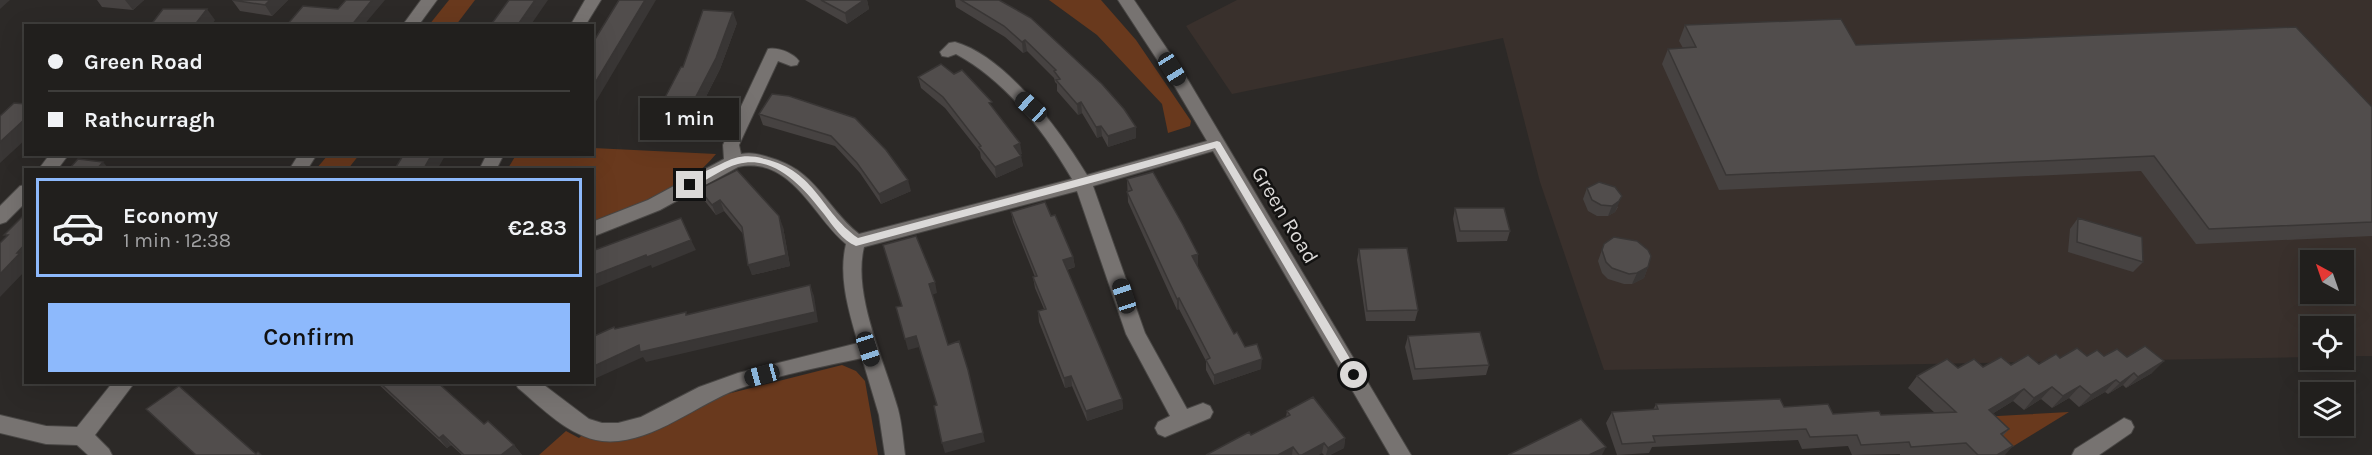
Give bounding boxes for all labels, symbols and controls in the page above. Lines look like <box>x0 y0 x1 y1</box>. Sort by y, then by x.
text: Green Road <box>84 49 203 75</box>
car <box>1155 49 1189 89</box>
car <box>1012 88 1050 126</box>
callout: 1 min <box>640 98 740 140</box>
text: Rathcurragh <box>84 107 216 133</box>
text: 1 min <box>665 107 714 130</box>
street label: Green Road <box>1247 162 1323 268</box>
route end <box>676 171 703 198</box>
icon: car <box>51 201 105 255</box>
text: Economy <box>123 203 218 229</box>
text: €2.83 <box>508 215 567 241</box>
text: 1 min · 12:38 <box>123 229 231 252</box>
north arrow <box>2300 250 2354 304</box>
map controls <box>2300 250 2354 436</box>
car <box>1110 276 1138 316</box>
button: Confirm <box>48 303 570 372</box>
button: locate <box>2300 316 2354 370</box>
car <box>854 329 882 369</box>
route start <box>1340 361 1367 388</box>
car <box>742 362 782 388</box>
button: layers <box>2300 382 2354 436</box>

